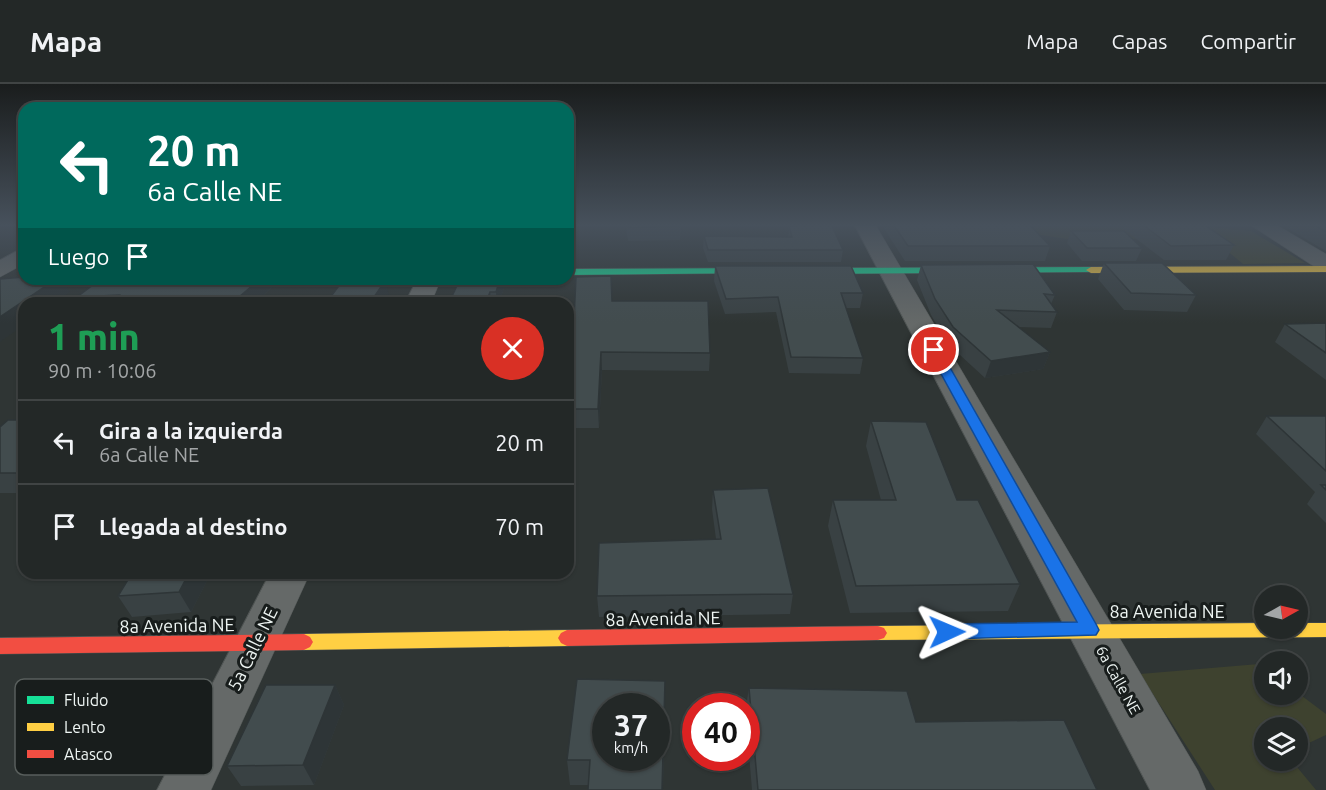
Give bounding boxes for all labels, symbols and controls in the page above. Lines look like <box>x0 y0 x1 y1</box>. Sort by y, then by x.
text: Mapa <box>30 26 102 57</box>
text: Mapa <box>1026 29 1078 53</box>
text: Capas <box>1111 29 1167 53</box>
text: Compartir <box>1200 29 1296 53</box>
icon: left <box>48 126 126 204</box>
text: 20 m <box>147 127 241 174</box>
text: 6a Calle NE <box>147 176 282 206</box>
icon: arrive <box>121 240 154 273</box>
text: Luego <box>48 244 109 269</box>
text: 1 min <box>48 316 140 357</box>
button: close <box>481 317 544 380</box>
pin <box>908 324 959 375</box>
icon: arrive <box>917 333 950 366</box>
text: 90 m · 10:06 <box>48 359 157 382</box>
text: Gira a la izquierda <box>99 418 283 443</box>
icon: left <box>48 426 81 459</box>
text: 20 m <box>495 430 544 455</box>
text: 6a Calle NE <box>99 443 199 466</box>
icon: arrive <box>48 510 81 543</box>
text: Llegada al destino <box>99 514 287 539</box>
text: 70 m <box>495 514 544 539</box>
north arrow <box>1254 585 1308 639</box>
map controls <box>1254 585 1308 771</box>
position arrow <box>915 600 979 664</box>
street label: 8a Avenida NE <box>1109 601 1225 621</box>
street label: 5a Calle NE <box>223 604 281 694</box>
street label: 8a Avenida NE <box>605 607 721 629</box>
street label: 8a Avenida NE <box>119 614 235 636</box>
street label: 6a Calle NE <box>1093 643 1144 717</box>
button: sound <box>1254 651 1308 705</box>
legend <box>15 679 213 775</box>
text: Fluido <box>64 691 108 709</box>
speed limit sign: 40 <box>682 693 760 771</box>
text: 37 <box>614 708 648 742</box>
button: layers <box>1254 717 1308 771</box>
text: Lento <box>64 718 106 736</box>
text: km/h <box>614 739 648 756</box>
text: Atasco <box>64 745 113 763</box>

